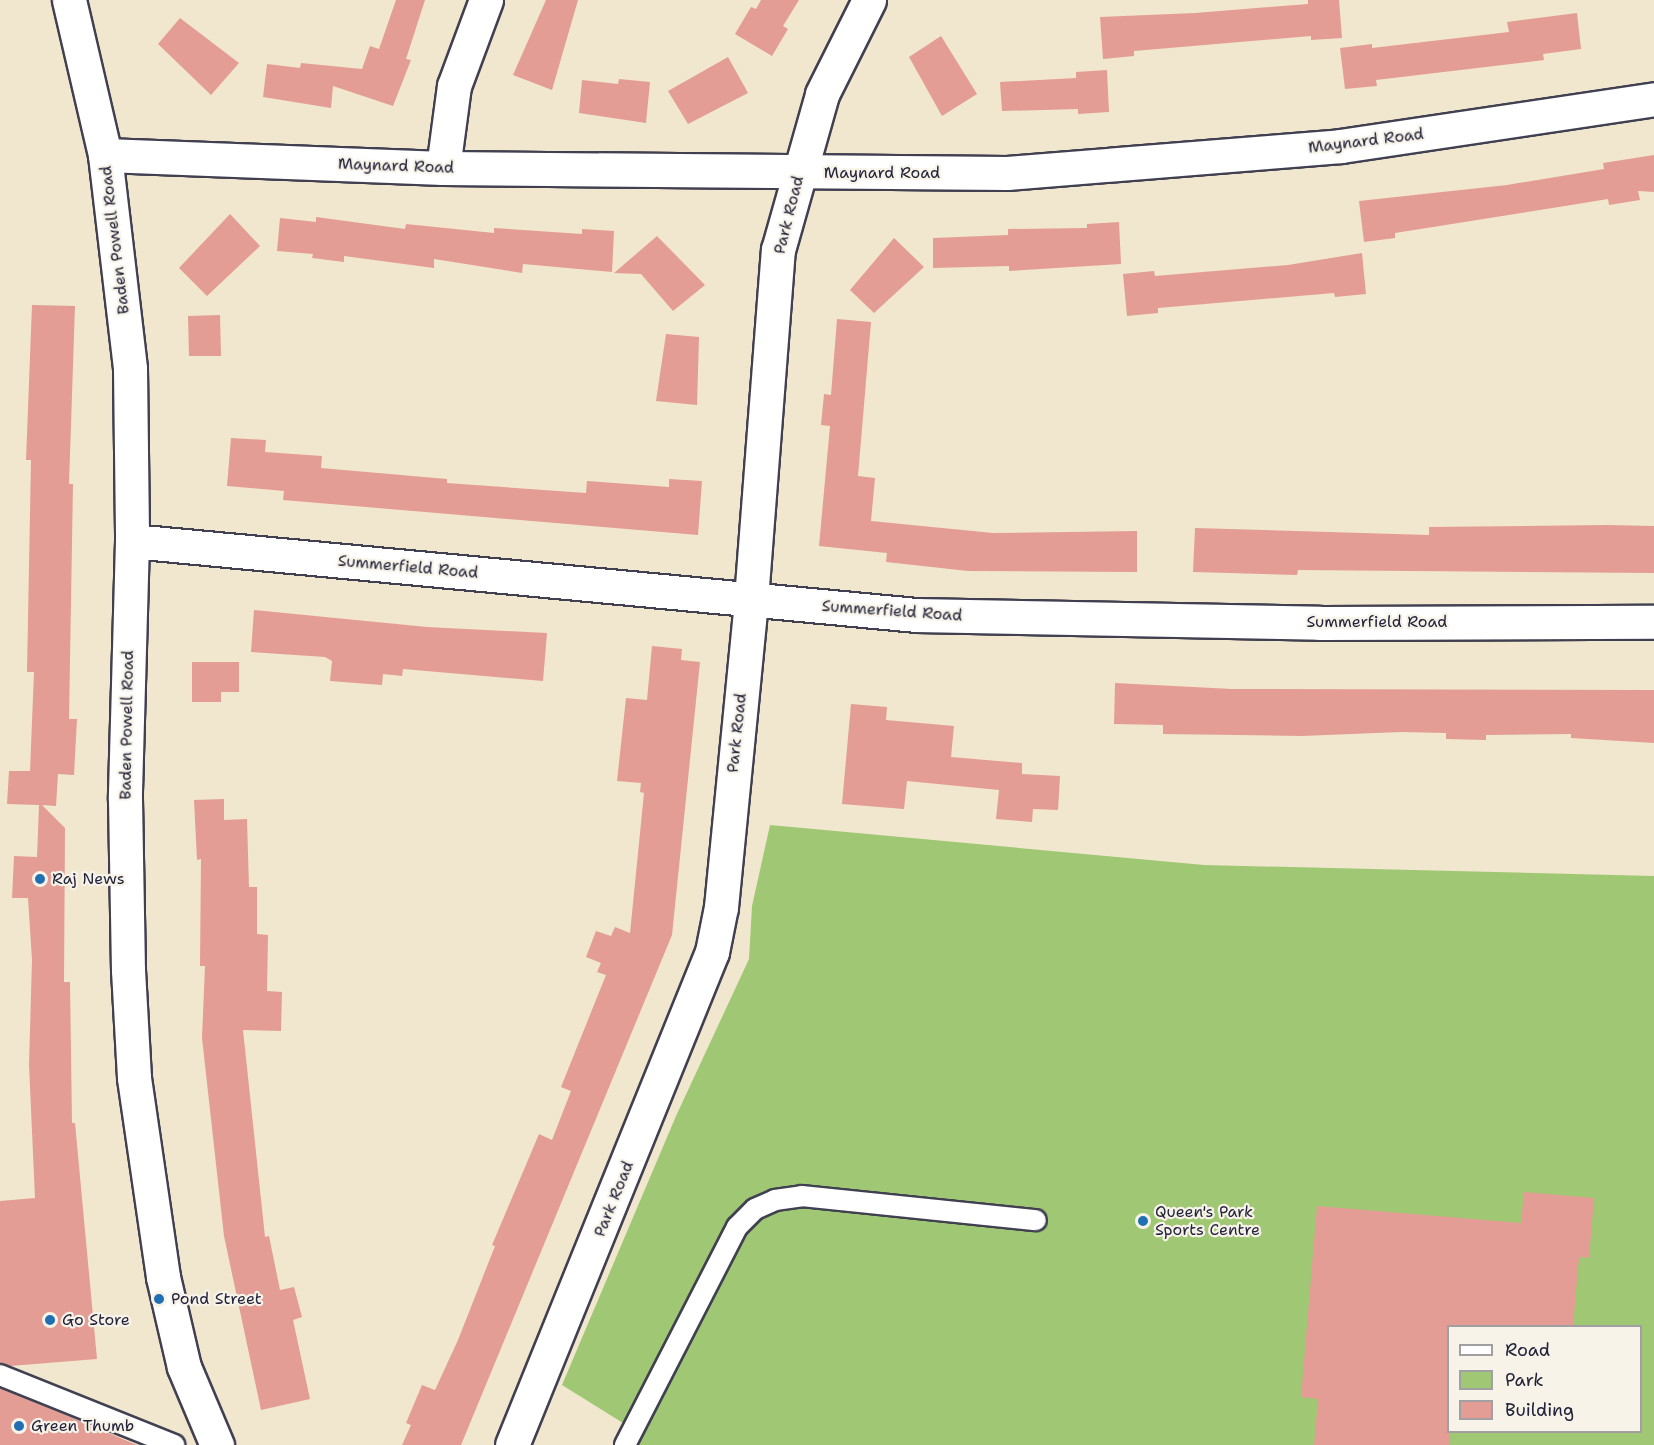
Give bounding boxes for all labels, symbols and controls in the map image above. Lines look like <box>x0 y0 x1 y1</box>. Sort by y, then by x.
street label: Maynard Road <box>1307 124 1425 158</box>
street label: Maynard Road <box>338 154 454 178</box>
street label: Maynard Road <box>824 163 940 183</box>
street label: Baden Powell Road <box>96 165 134 315</box>
street label: Park Road <box>770 174 808 256</box>
street label: Summerfield Road <box>337 551 479 583</box>
street label: Summerfield Road <box>821 597 963 625</box>
street label: Summerfield Road <box>1307 612 1447 632</box>
street label: Baden Powell Road <box>116 650 138 800</box>
street label: Park Road <box>723 692 751 774</box>
place label: Raj News <box>52 869 125 889</box>
marker: Raj News <box>33 872 47 886</box>
street label: Park Road <box>590 1158 638 1240</box>
place label: Queen's Park Sports Centre <box>1155 1202 1260 1240</box>
marker: Queen's Park Sports Centre <box>1136 1214 1150 1228</box>
place label: Pond Street <box>171 1289 262 1309</box>
marker: Pond Street <box>152 1292 166 1306</box>
place label: Go Store <box>62 1310 130 1330</box>
marker: Go Store <box>43 1313 57 1327</box>
legend <box>1447 1325 1642 1433</box>
text: Road <box>1505 1338 1550 1362</box>
text: Park <box>1505 1368 1544 1392</box>
text: Building <box>1505 1398 1574 1422</box>
place label: Green Thumb <box>31 1416 134 1436</box>
marker: Green Thumb <box>12 1419 26 1433</box>

